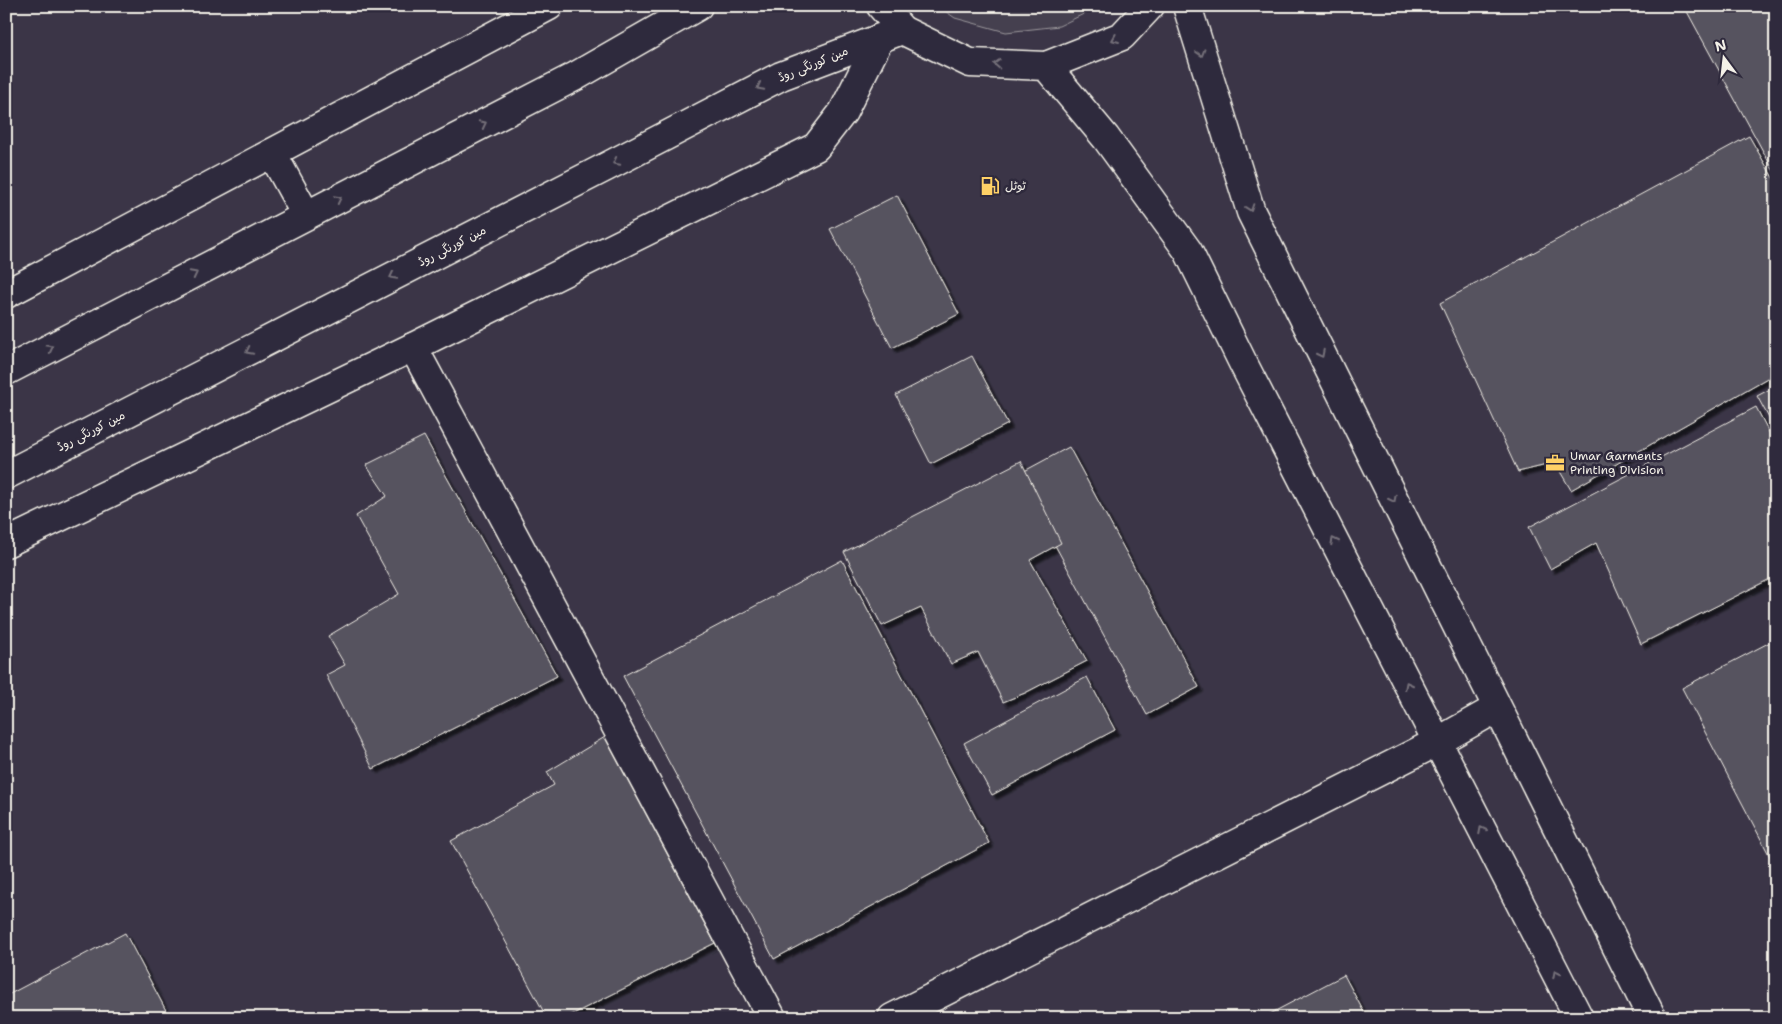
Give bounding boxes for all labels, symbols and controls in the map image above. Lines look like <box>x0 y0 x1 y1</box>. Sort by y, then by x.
north arrow <box>1700 32 1750 82</box>
one-way arrow <box>1111 33 1120 43</box>
text: N <box>1713 35 1728 56</box>
street label: مین کورنگی روڈ <box>775 43 851 85</box>
one-way arrow <box>1195 48 1205 56</box>
one-way arrow <box>993 59 1001 70</box>
one-way arrow <box>756 81 765 91</box>
one-way arrow <box>477 120 486 130</box>
one-way arrow <box>612 156 621 166</box>
fuel station icon: ٹوٹل <box>979 175 1001 197</box>
place label: ٹوٹل <box>1005 178 1026 194</box>
one-way arrow <box>333 195 342 205</box>
one-way arrow <box>1244 203 1254 212</box>
street label: مین کورنگی روڈ <box>415 222 489 270</box>
one-way arrow <box>189 270 198 280</box>
one-way arrow <box>390 270 399 280</box>
one-way arrow <box>44 344 53 354</box>
one-way arrow <box>245 345 254 355</box>
one-way arrow <box>1314 349 1325 358</box>
street label: مین کورنگی روڈ <box>54 407 128 455</box>
place label: Umar Garments Printing Division <box>1570 448 1664 478</box>
office icon: Umar Garments Printing Division <box>1544 452 1566 474</box>
one-way arrow <box>1387 494 1397 503</box>
one-way arrow <box>1330 537 1340 546</box>
one-way arrow <box>1404 681 1414 690</box>
one-way arrow <box>1478 826 1488 835</box>
one-way arrow <box>1552 971 1562 980</box>

